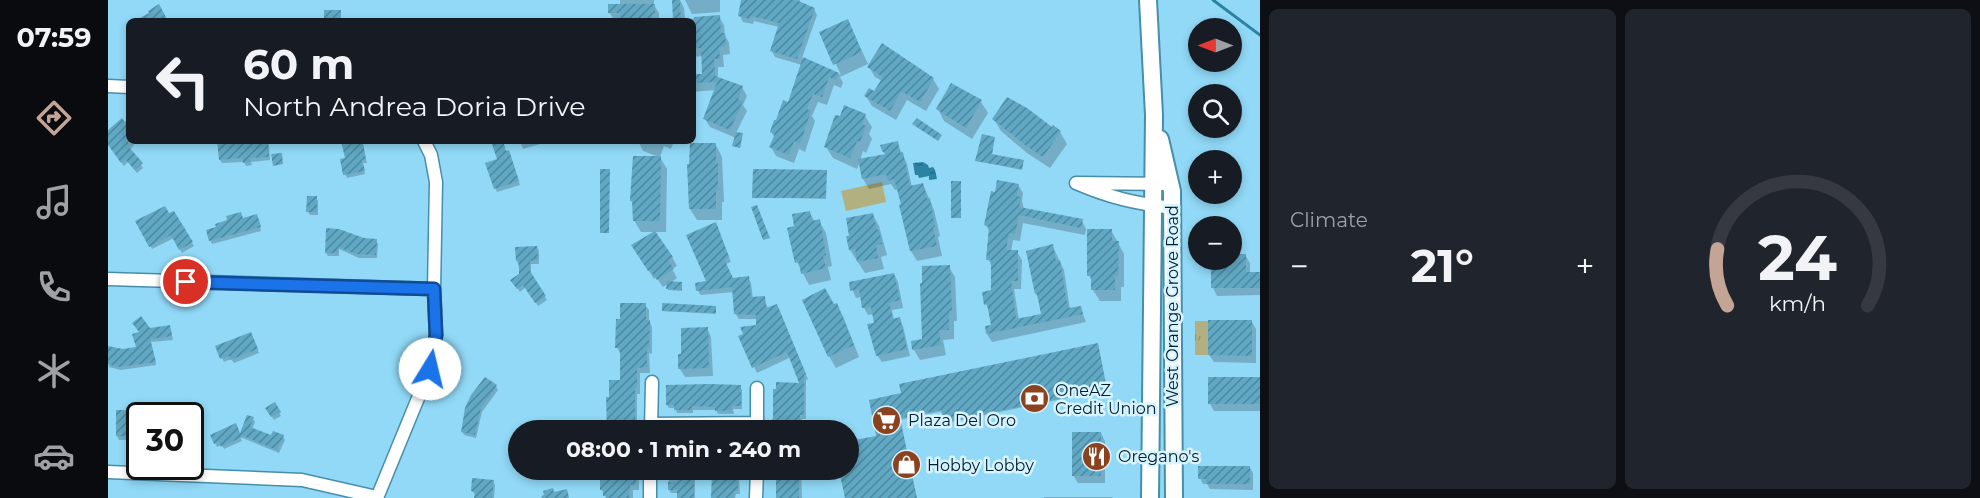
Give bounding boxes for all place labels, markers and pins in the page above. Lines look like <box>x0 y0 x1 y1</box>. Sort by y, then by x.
pin <box>160 256 211 307</box>
place label: OneAZ Credit Union <box>1055 381 1157 418</box>
bank icon: OneAZ Credit Union <box>1018 383 1050 415</box>
supermarket icon: Plaza Del Oro <box>871 404 903 436</box>
place label: Plaza Del Oro <box>908 411 1016 430</box>
restaurant icon: Oregano's <box>1081 440 1113 472</box>
place label: Oregano's <box>1118 447 1200 466</box>
shop icon: Hobby Lobby <box>890 449 922 481</box>
place label: Hobby Lobby <box>927 456 1034 475</box>

